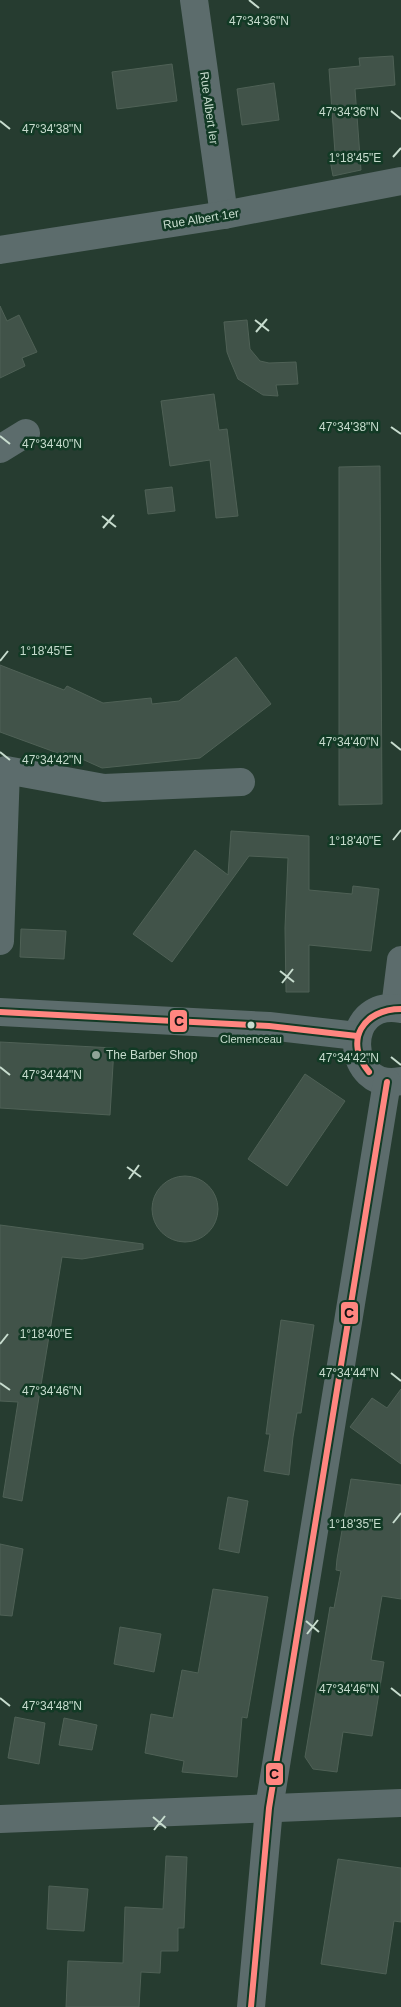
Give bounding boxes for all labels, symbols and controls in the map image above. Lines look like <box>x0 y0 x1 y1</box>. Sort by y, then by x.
text: 47°34'36"N <box>229 14 289 28</box>
street label: Rue Albert Ier <box>197 71 221 145</box>
text: 47°34'36"N <box>319 105 379 119</box>
text: 47°34'38"N <box>22 122 82 136</box>
text: 1°18'45"E <box>329 151 381 165</box>
street label: Rue Albert 1er <box>162 206 240 232</box>
text: 47°34'38"N <box>319 420 379 434</box>
text: 47°34'40"N <box>22 437 82 451</box>
text: 1°18'45"E <box>20 644 72 658</box>
text: 47°34'40"N <box>319 735 379 749</box>
text: 47°34'42"N <box>22 753 82 767</box>
text: 1°18'40"E <box>329 834 381 848</box>
line badge: C <box>169 1009 188 1033</box>
text: C <box>174 1013 184 1029</box>
marker: Clemenceau <box>246 1020 256 1030</box>
place label: Clemenceau <box>220 1033 282 1045</box>
place label: The Barber Shop <box>106 1048 198 1062</box>
marker: The Barber Shop <box>90 1049 102 1061</box>
text: 47°34'42"N <box>319 1051 379 1065</box>
text: 47°34'44"N <box>22 1068 82 1082</box>
line badge: C <box>340 1301 359 1325</box>
text: C <box>344 1305 354 1321</box>
text: 1°18'40"E <box>20 1327 72 1341</box>
text: 47°34'44"N <box>319 1366 379 1380</box>
text: 47°34'46"N <box>22 1384 82 1398</box>
text: 1°18'35"E <box>329 1517 381 1531</box>
text: 47°34'46"N <box>319 1682 379 1696</box>
text: 47°34'48"N <box>22 1699 82 1713</box>
line badge: C <box>265 1762 284 1786</box>
text: C <box>269 1766 279 1782</box>

